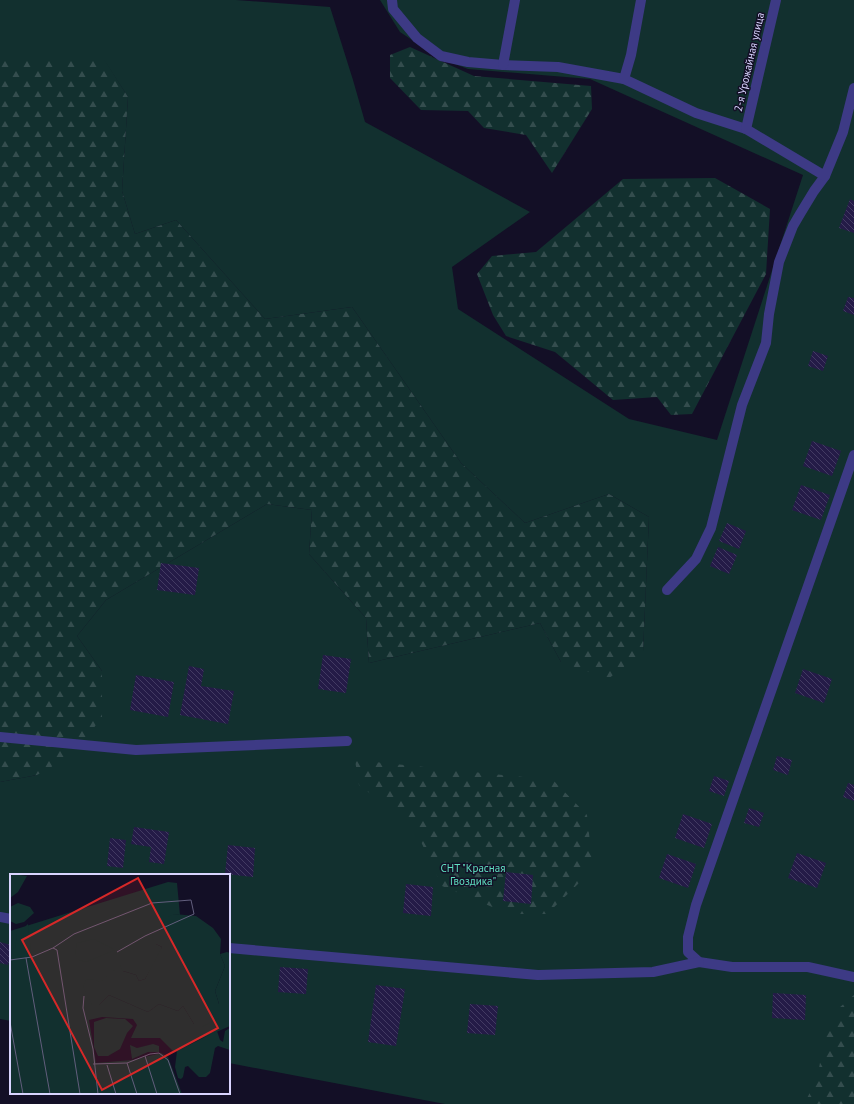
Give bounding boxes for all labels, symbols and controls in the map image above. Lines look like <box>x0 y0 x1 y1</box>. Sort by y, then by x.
street label: 2-я Урожайная улица <box>731 11 767 113</box>
park label: СНТ "Красная Гвоздика" <box>441 861 505 888</box>
inset map <box>10 874 230 1094</box>

